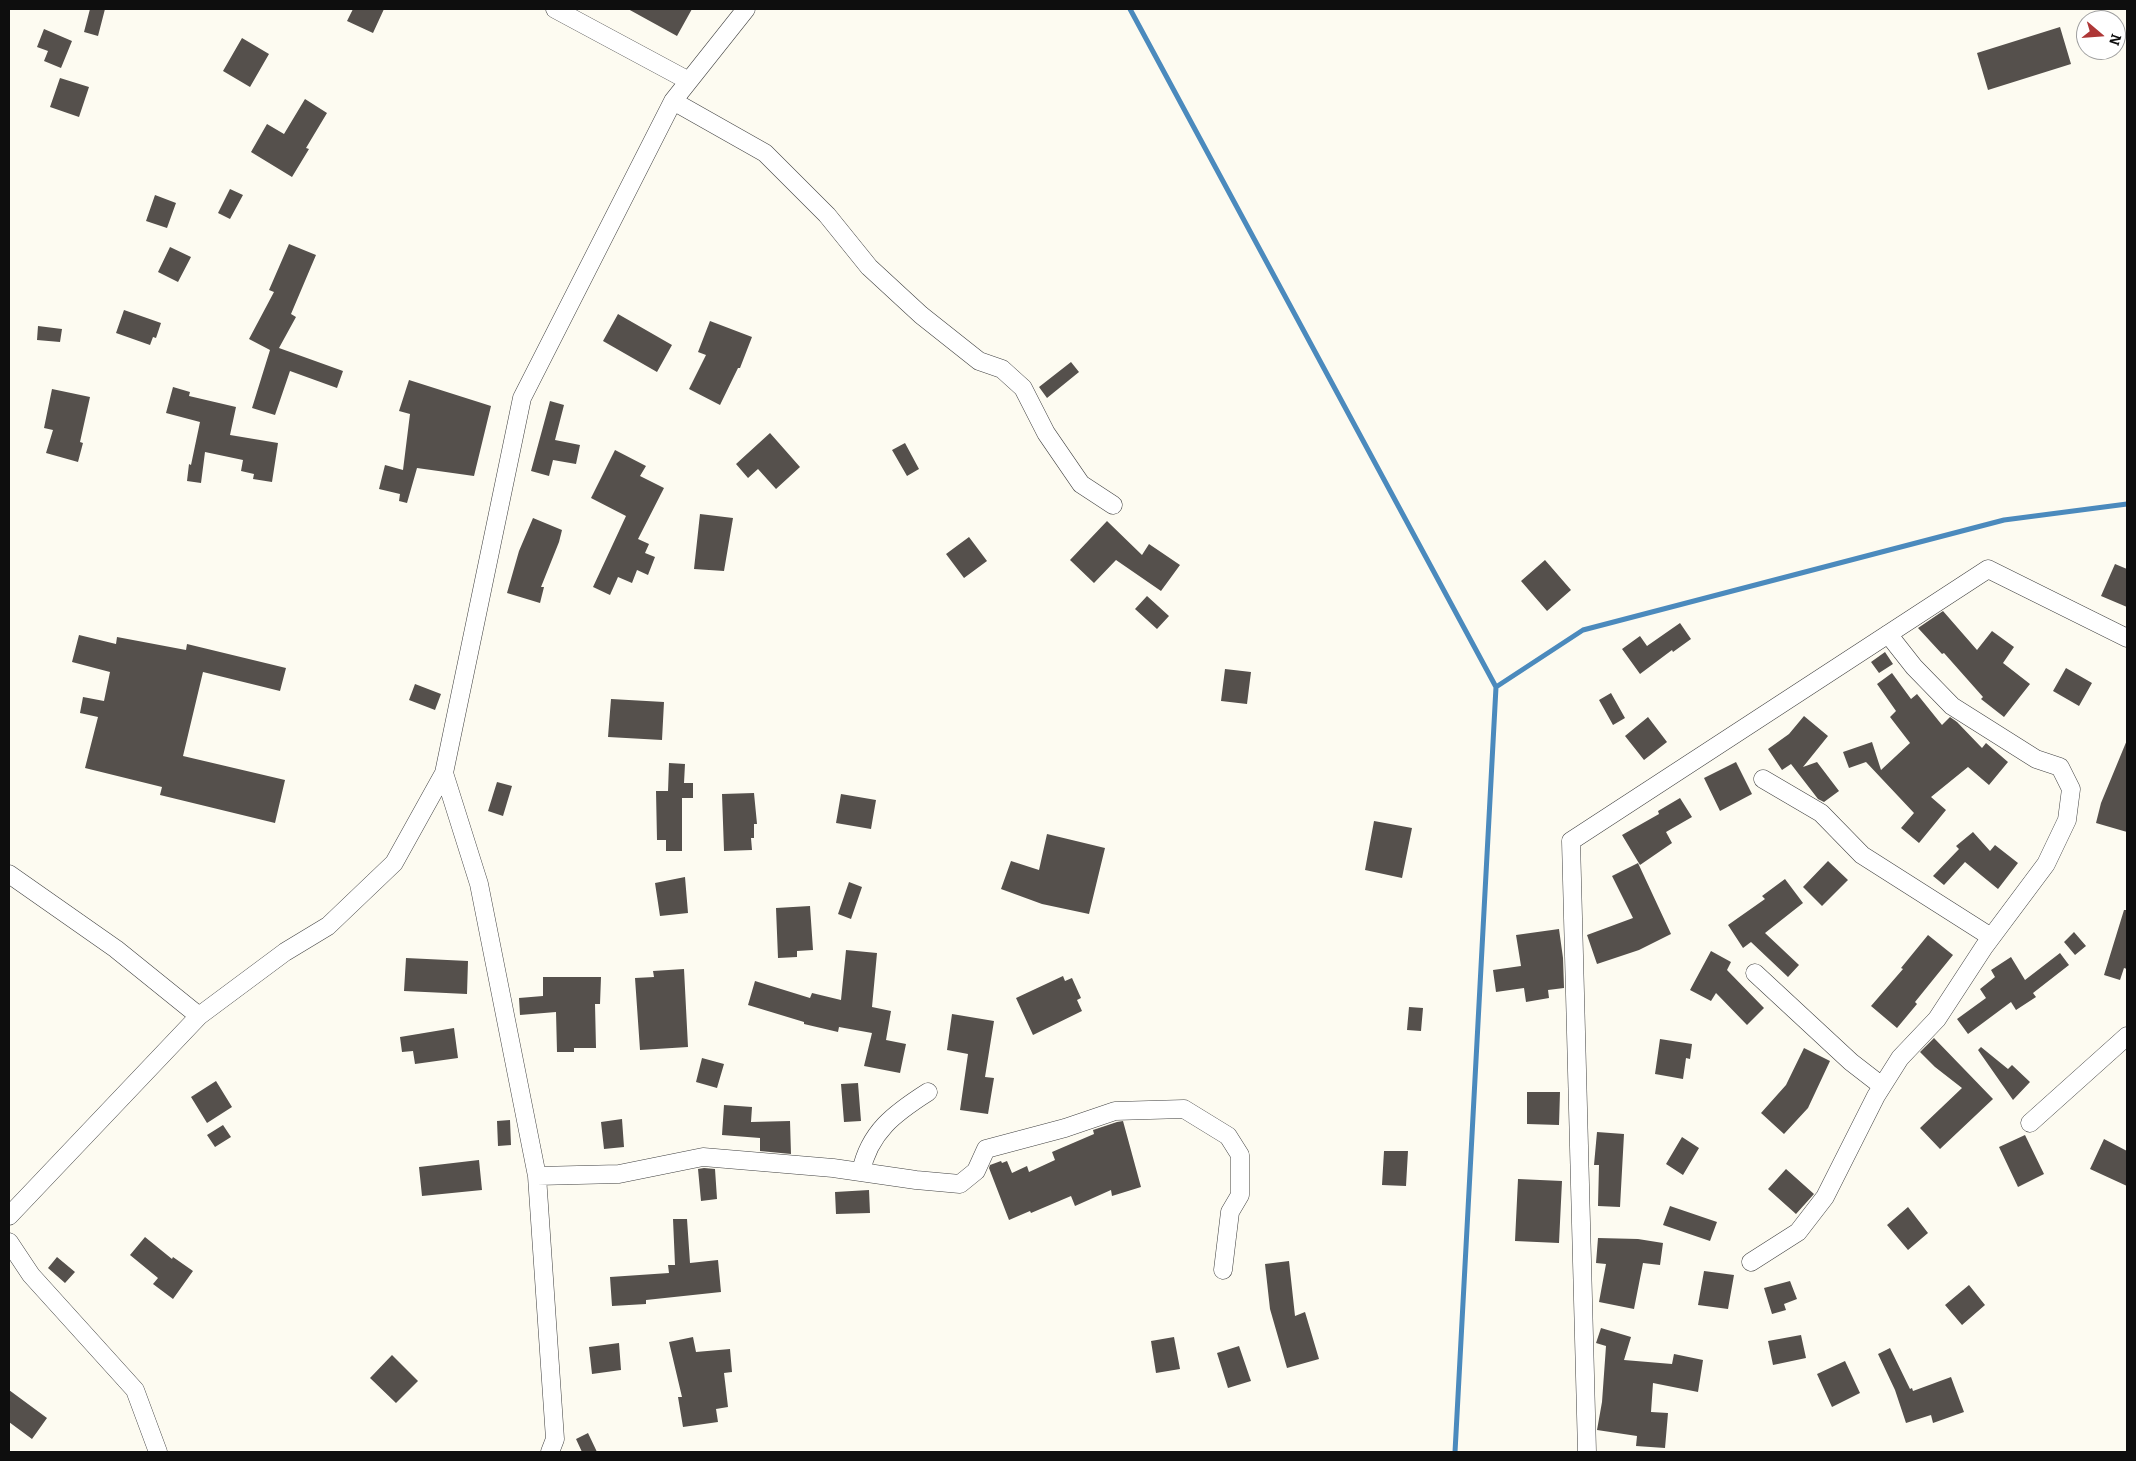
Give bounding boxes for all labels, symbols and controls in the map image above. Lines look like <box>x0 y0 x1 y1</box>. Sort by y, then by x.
north arrow <box>2076 10 2126 60</box>
text: N <box>2105 32 2125 47</box>

